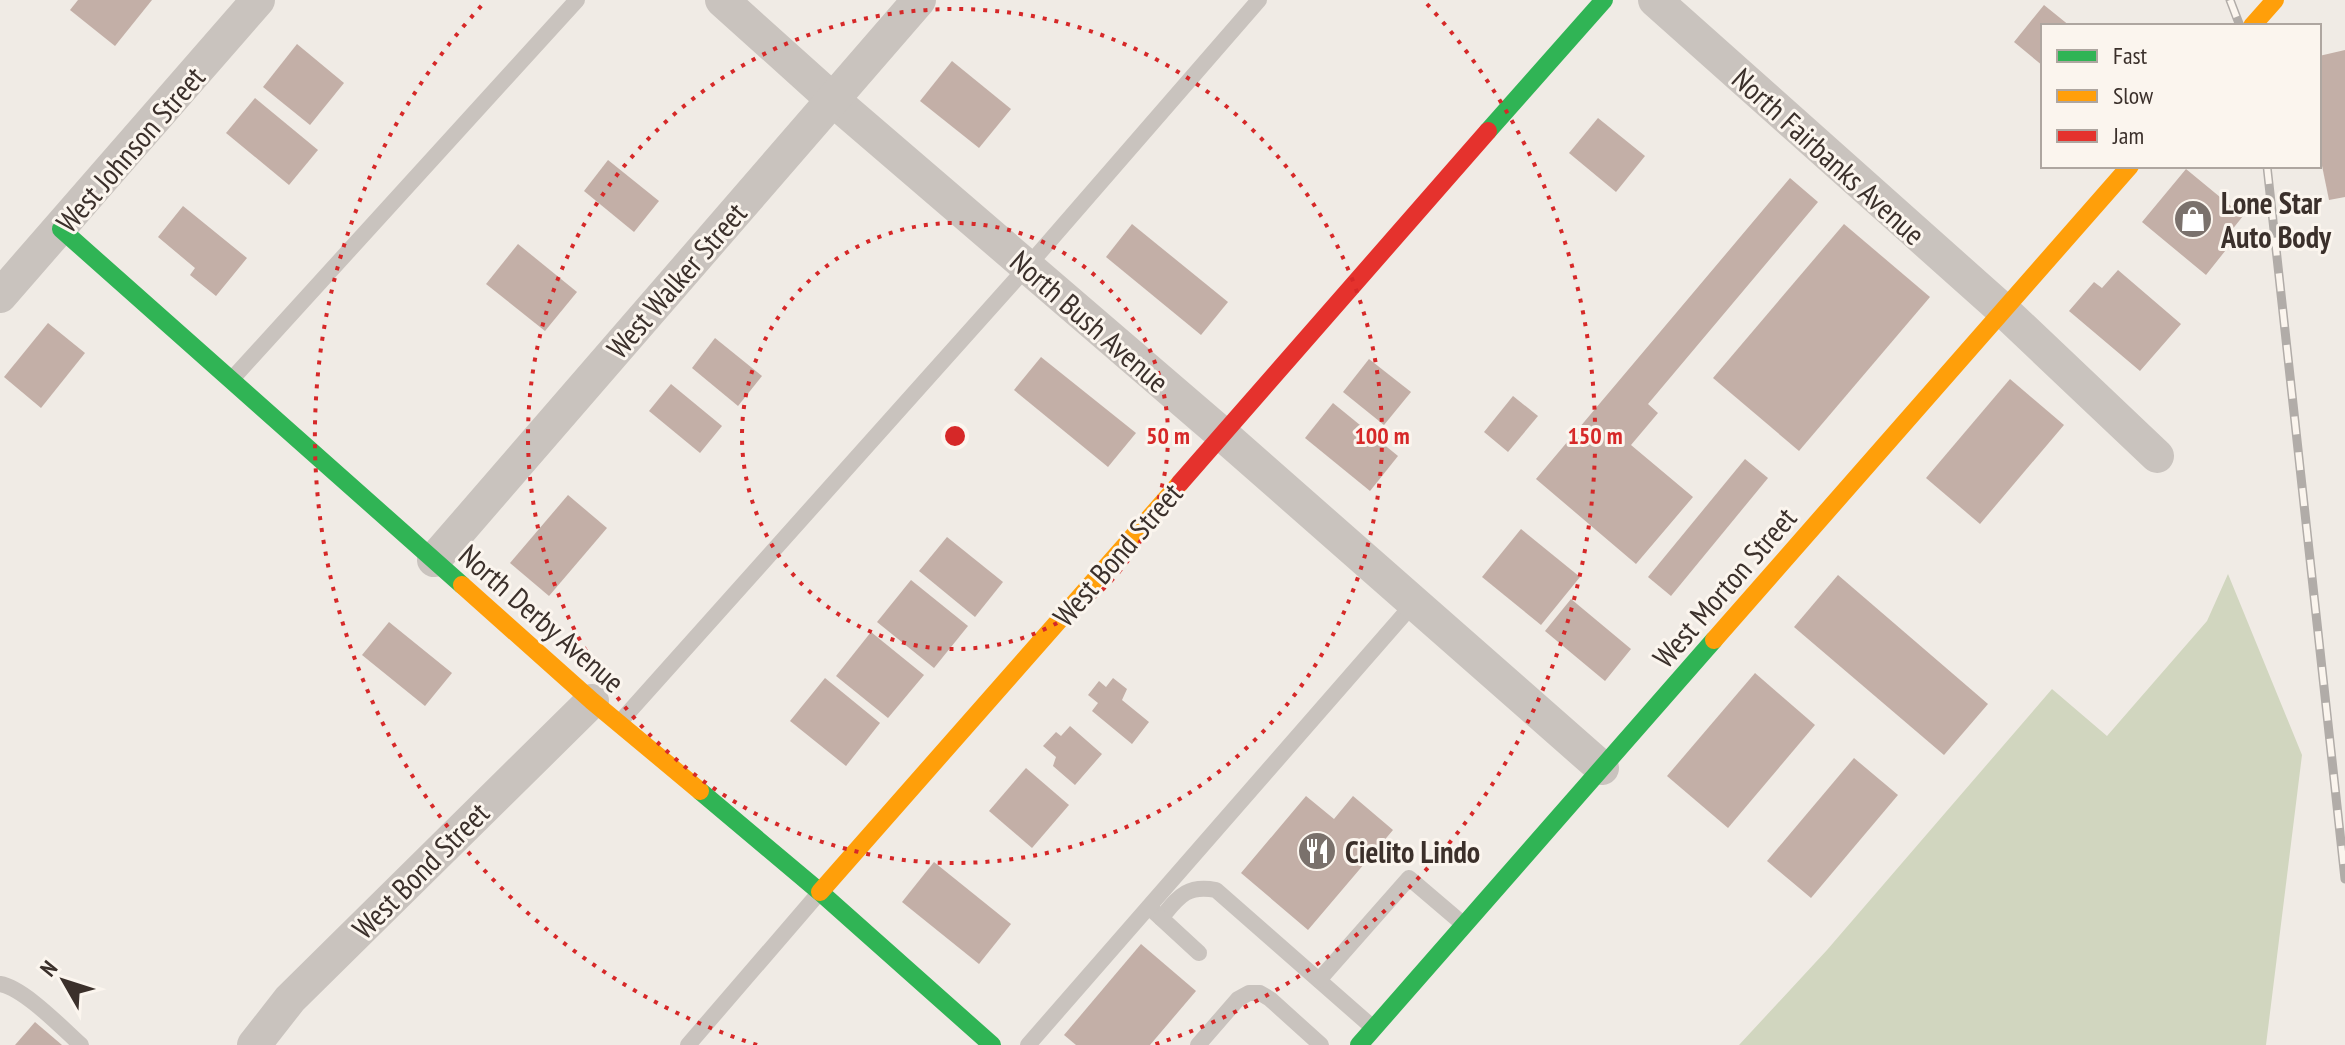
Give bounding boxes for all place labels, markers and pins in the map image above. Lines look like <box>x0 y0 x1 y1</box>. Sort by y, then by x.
place label: Lone Star Auto Body <box>2220 183 2332 256</box>
shop icon: Lone Star Auto Body <box>2172 198 2214 240</box>
centre of rings <box>941 422 969 450</box>
restaurant icon: Cielito Lindo <box>1296 830 1338 872</box>
place label: Cielito Lindo <box>1345 832 1480 871</box>

